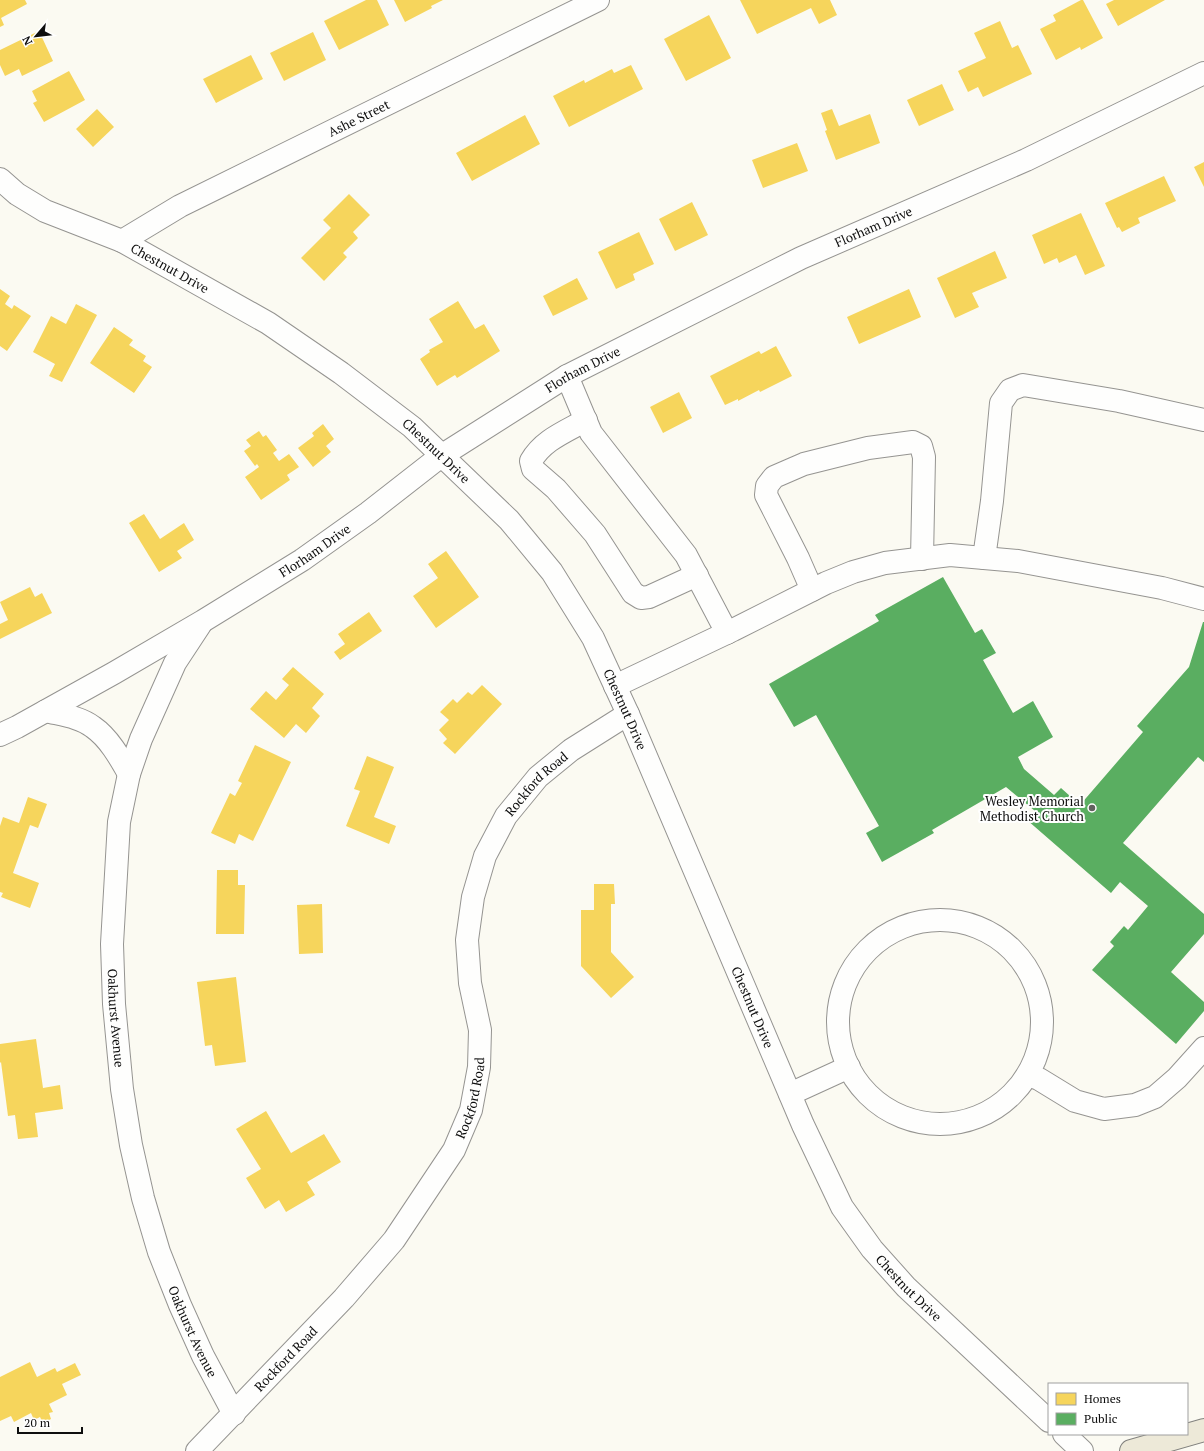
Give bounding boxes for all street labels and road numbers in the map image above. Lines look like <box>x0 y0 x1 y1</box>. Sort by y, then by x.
street label: Ashe Street <box>325 95 393 141</box>
street label: Florham Drive <box>832 202 915 251</box>
street label: Chestnut Drive <box>127 239 212 297</box>
street label: Florham Drive <box>541 342 623 397</box>
street label: Chestnut Drive <box>399 414 474 487</box>
street label: Florham Drive <box>275 519 354 581</box>
street label: Chestnut Drive <box>599 666 651 753</box>
street label: Rockford Road <box>501 747 571 820</box>
street label: Chestnut Drive <box>727 963 778 1051</box>
street label: Oakhurst Avenue <box>104 968 129 1068</box>
street label: Rockford Road <box>451 1057 488 1141</box>
street label: Chestnut Drive <box>872 1250 946 1325</box>
street label: Oakhurst Avenue <box>164 1283 222 1380</box>
street label: Rockford Road <box>250 1322 321 1395</box>

